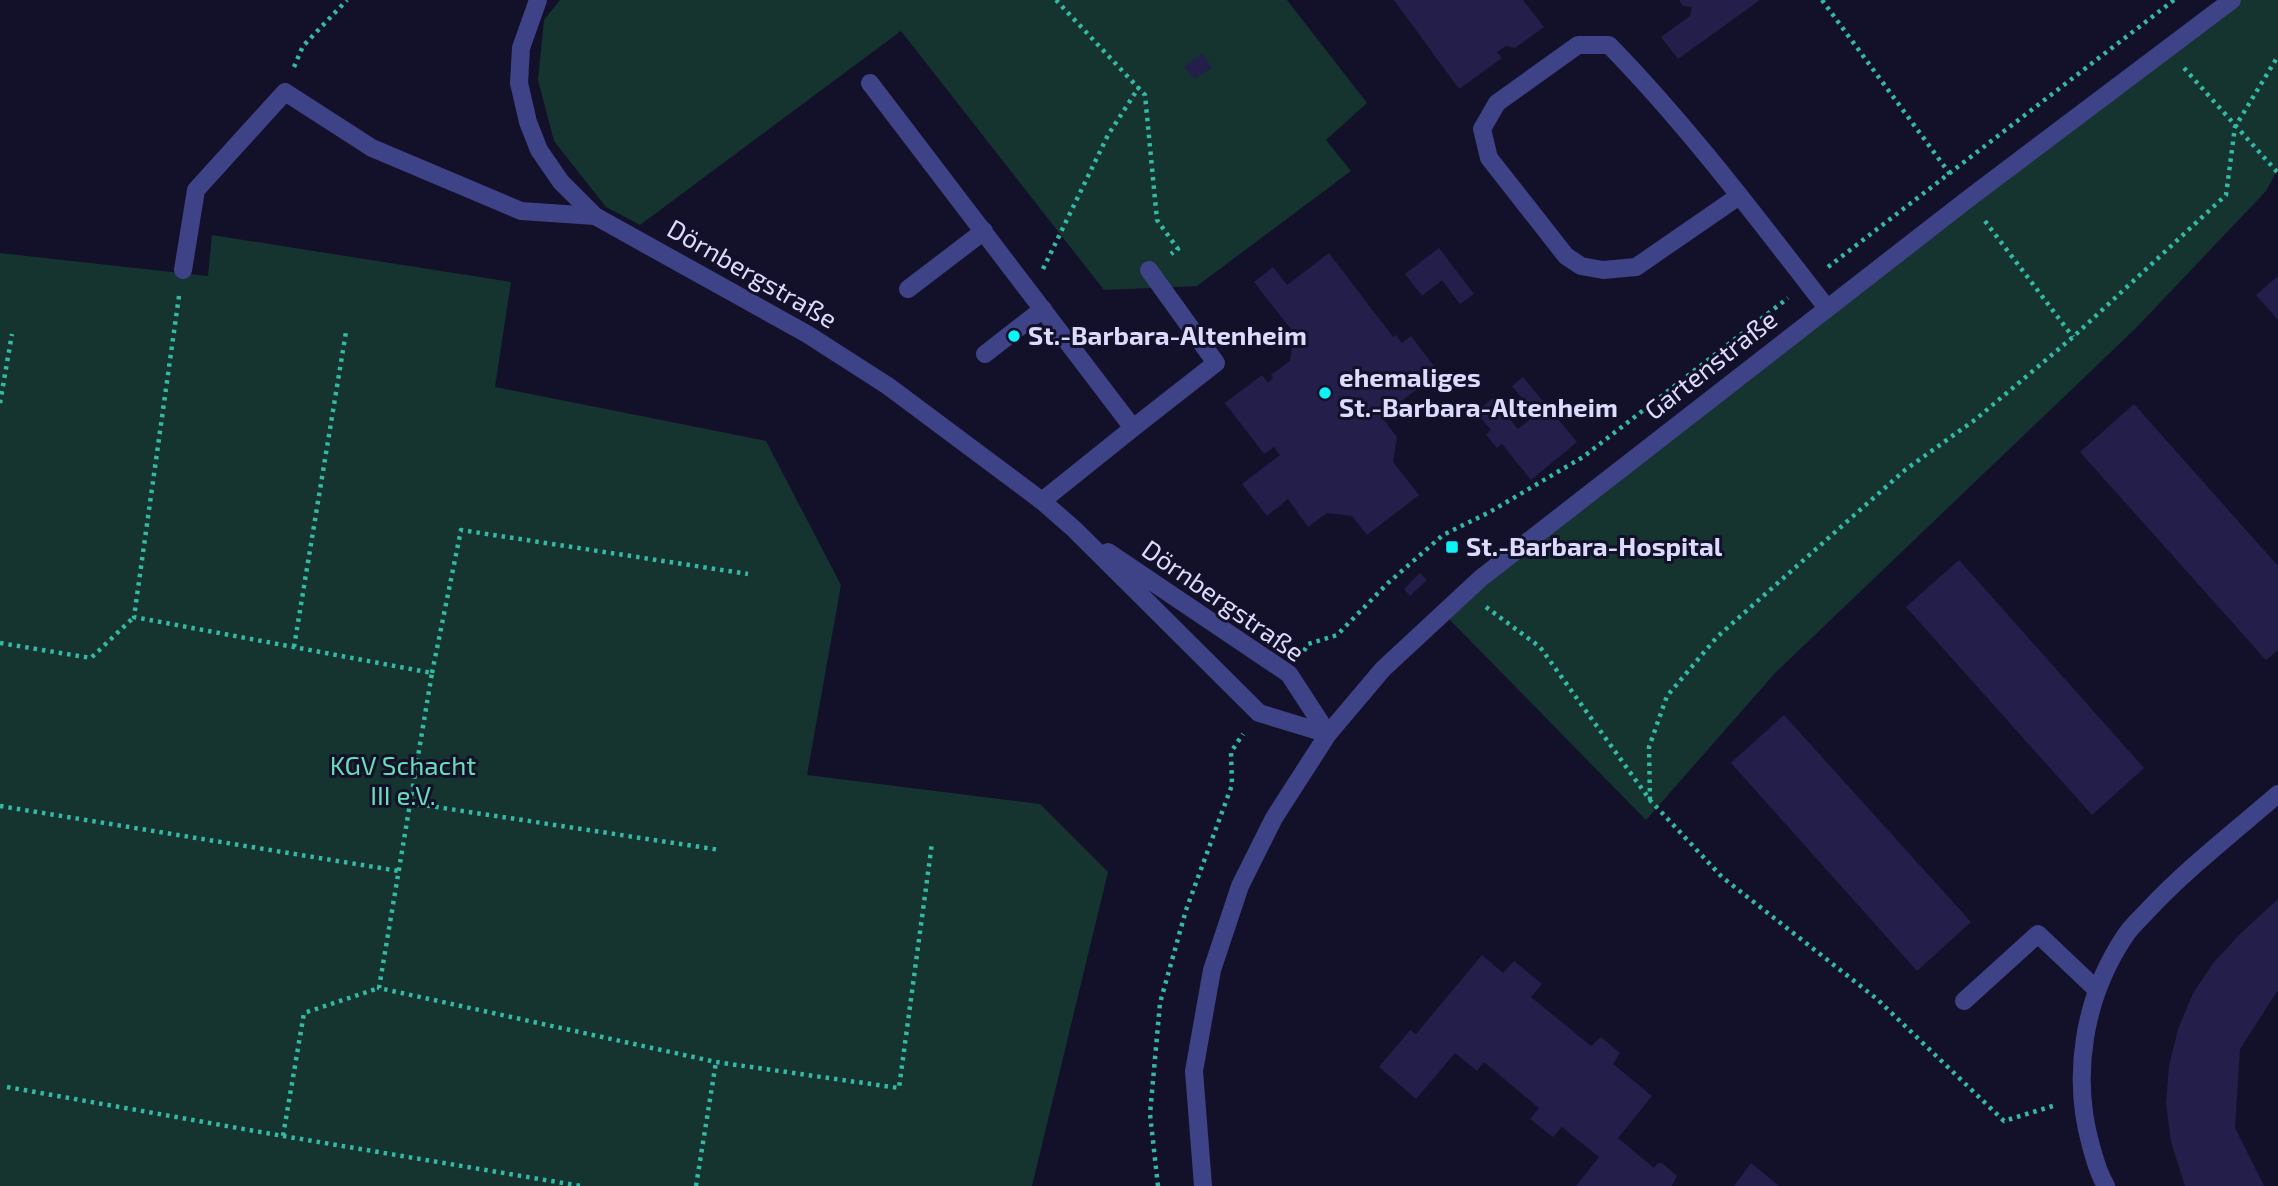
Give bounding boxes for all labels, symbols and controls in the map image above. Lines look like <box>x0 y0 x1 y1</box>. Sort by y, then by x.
street label: Dörnbergstraße <box>663 212 843 334</box>
street label: Gartenstraße <box>1638 303 1782 425</box>
place label: St.-Barbara-Altenheim <box>1028 319 1307 350</box>
marker: St.-Barbara-Altenheim <box>1006 328 1022 344</box>
place label: ehemaliges St.-Barbara-Altenheim <box>1339 361 1618 422</box>
marker: ehemaliges St.-Barbara-Altenheim <box>1317 385 1333 401</box>
place label: St.-Barbara-Hospital <box>1466 530 1723 561</box>
street label: Dörnbergstraße <box>1137 532 1311 667</box>
marker: St.-Barbara-Hospital <box>1444 539 1460 555</box>
park label: KGV Schacht III e.V. <box>330 749 476 810</box>

